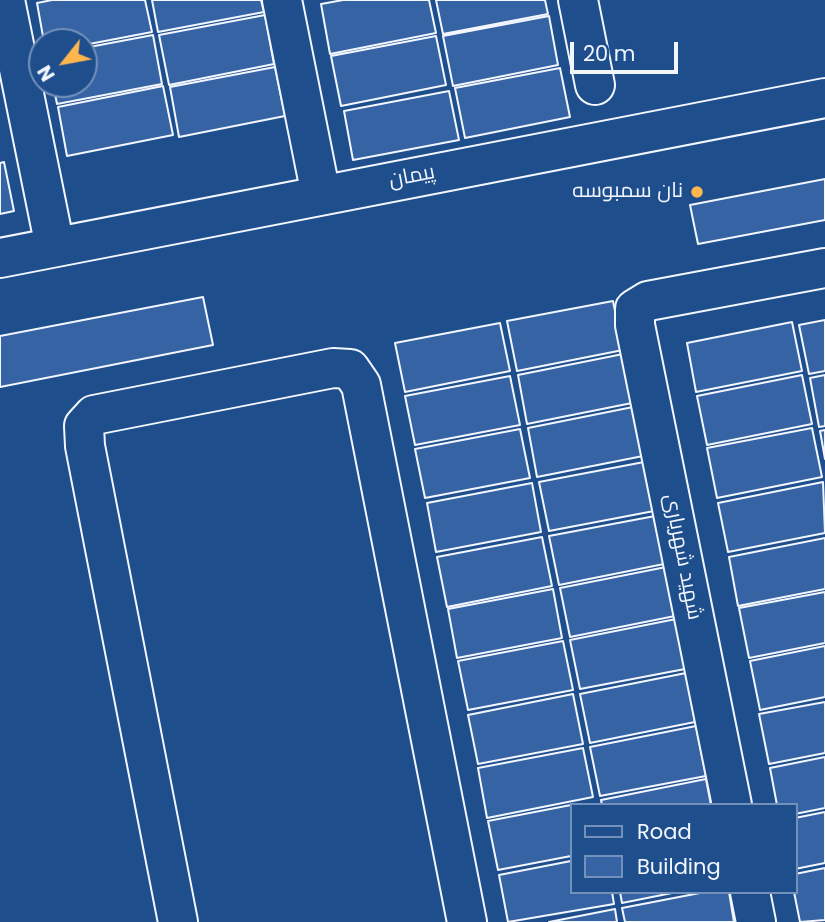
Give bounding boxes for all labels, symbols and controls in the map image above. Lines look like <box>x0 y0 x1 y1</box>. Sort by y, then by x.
north arrow <box>28 28 98 98</box>
scale bar <box>573 28 682 72</box>
text: 20 m <box>583 39 636 68</box>
text: N <box>31 60 62 86</box>
street label: پیمان <box>387 160 437 194</box>
place label: نان سمبوسه <box>572 179 683 205</box>
marker: نان سمبوسه <box>689 184 705 200</box>
street label: شهید شهریاری <box>657 492 707 622</box>
legend <box>570 803 797 894</box>
text: Road <box>637 817 692 846</box>
text: Building <box>637 852 721 881</box>

